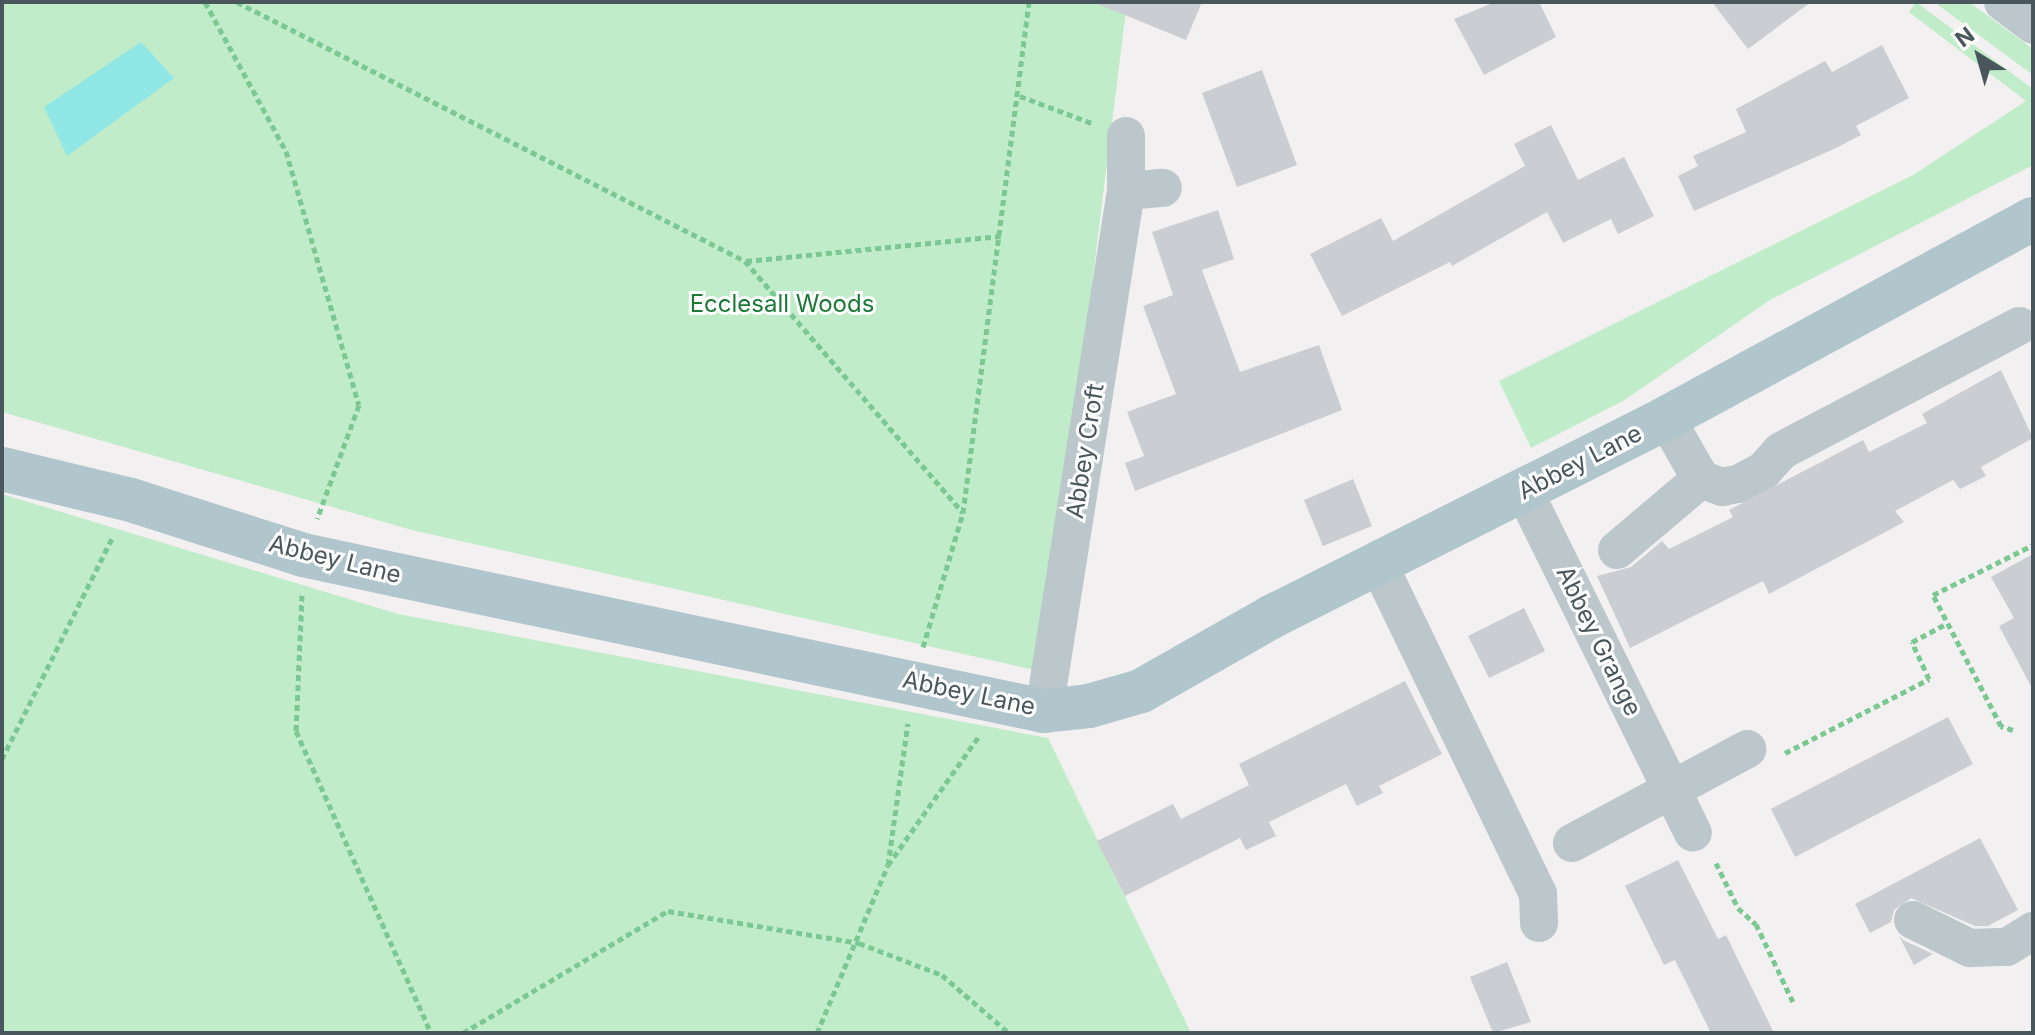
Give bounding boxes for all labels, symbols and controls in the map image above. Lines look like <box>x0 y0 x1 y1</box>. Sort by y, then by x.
north arrow <box>1939 16 2019 96</box>
text: N <box>1950 21 1979 52</box>
park label: Ecclesall Woods <box>690 290 874 318</box>
street label: Abbey Croft <box>1060 381 1110 521</box>
street label: Abbey Lane <box>1513 419 1647 505</box>
street label: Abbey Lane <box>266 529 404 589</box>
street label: Abbey Grange <box>1550 561 1648 721</box>
street label: Abbey Lane <box>900 665 1038 721</box>

